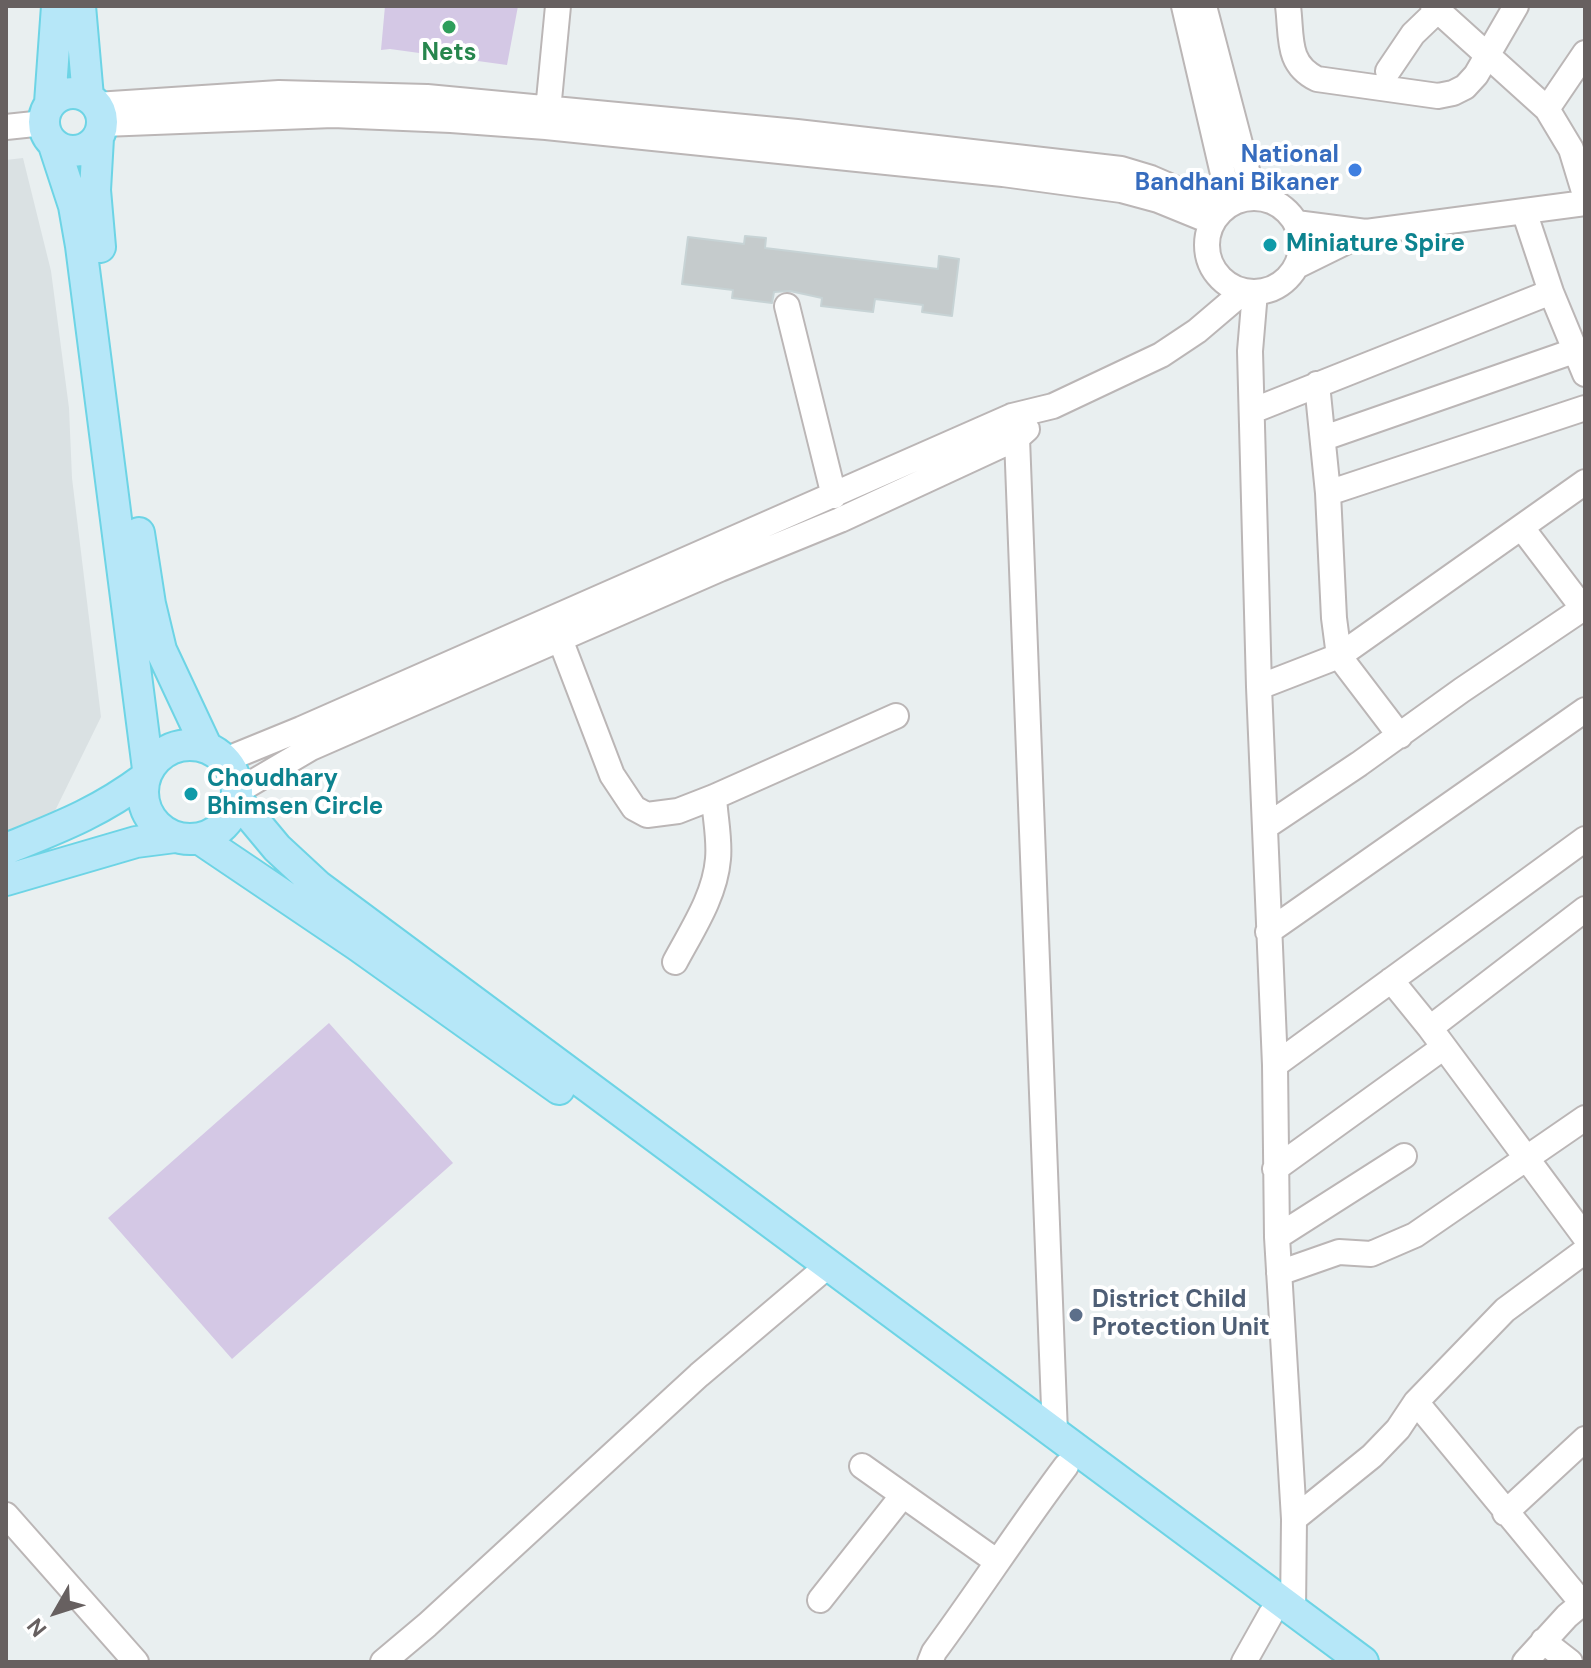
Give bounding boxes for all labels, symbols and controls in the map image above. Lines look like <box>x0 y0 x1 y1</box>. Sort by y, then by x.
marker: Nets <box>440 18 458 36</box>
place label: Nets <box>422 40 476 68</box>
place label: National Bandhani Bikaner <box>1135 142 1339 198</box>
marker: National Bandhani Bikaner <box>1346 161 1364 179</box>
place label: Miniature Spire <box>1286 231 1465 259</box>
marker: Miniature Spire <box>1261 236 1279 254</box>
place label: Choudhary Bhimsen Circle <box>207 766 383 822</box>
marker: Choudhary Bhimsen Circle <box>182 785 200 803</box>
place label: District Child Protection Unit <box>1092 1287 1270 1343</box>
marker: District Child Protection Unit <box>1067 1306 1085 1324</box>
north arrow <box>16 1572 96 1652</box>
text: N <box>21 1612 53 1643</box>

